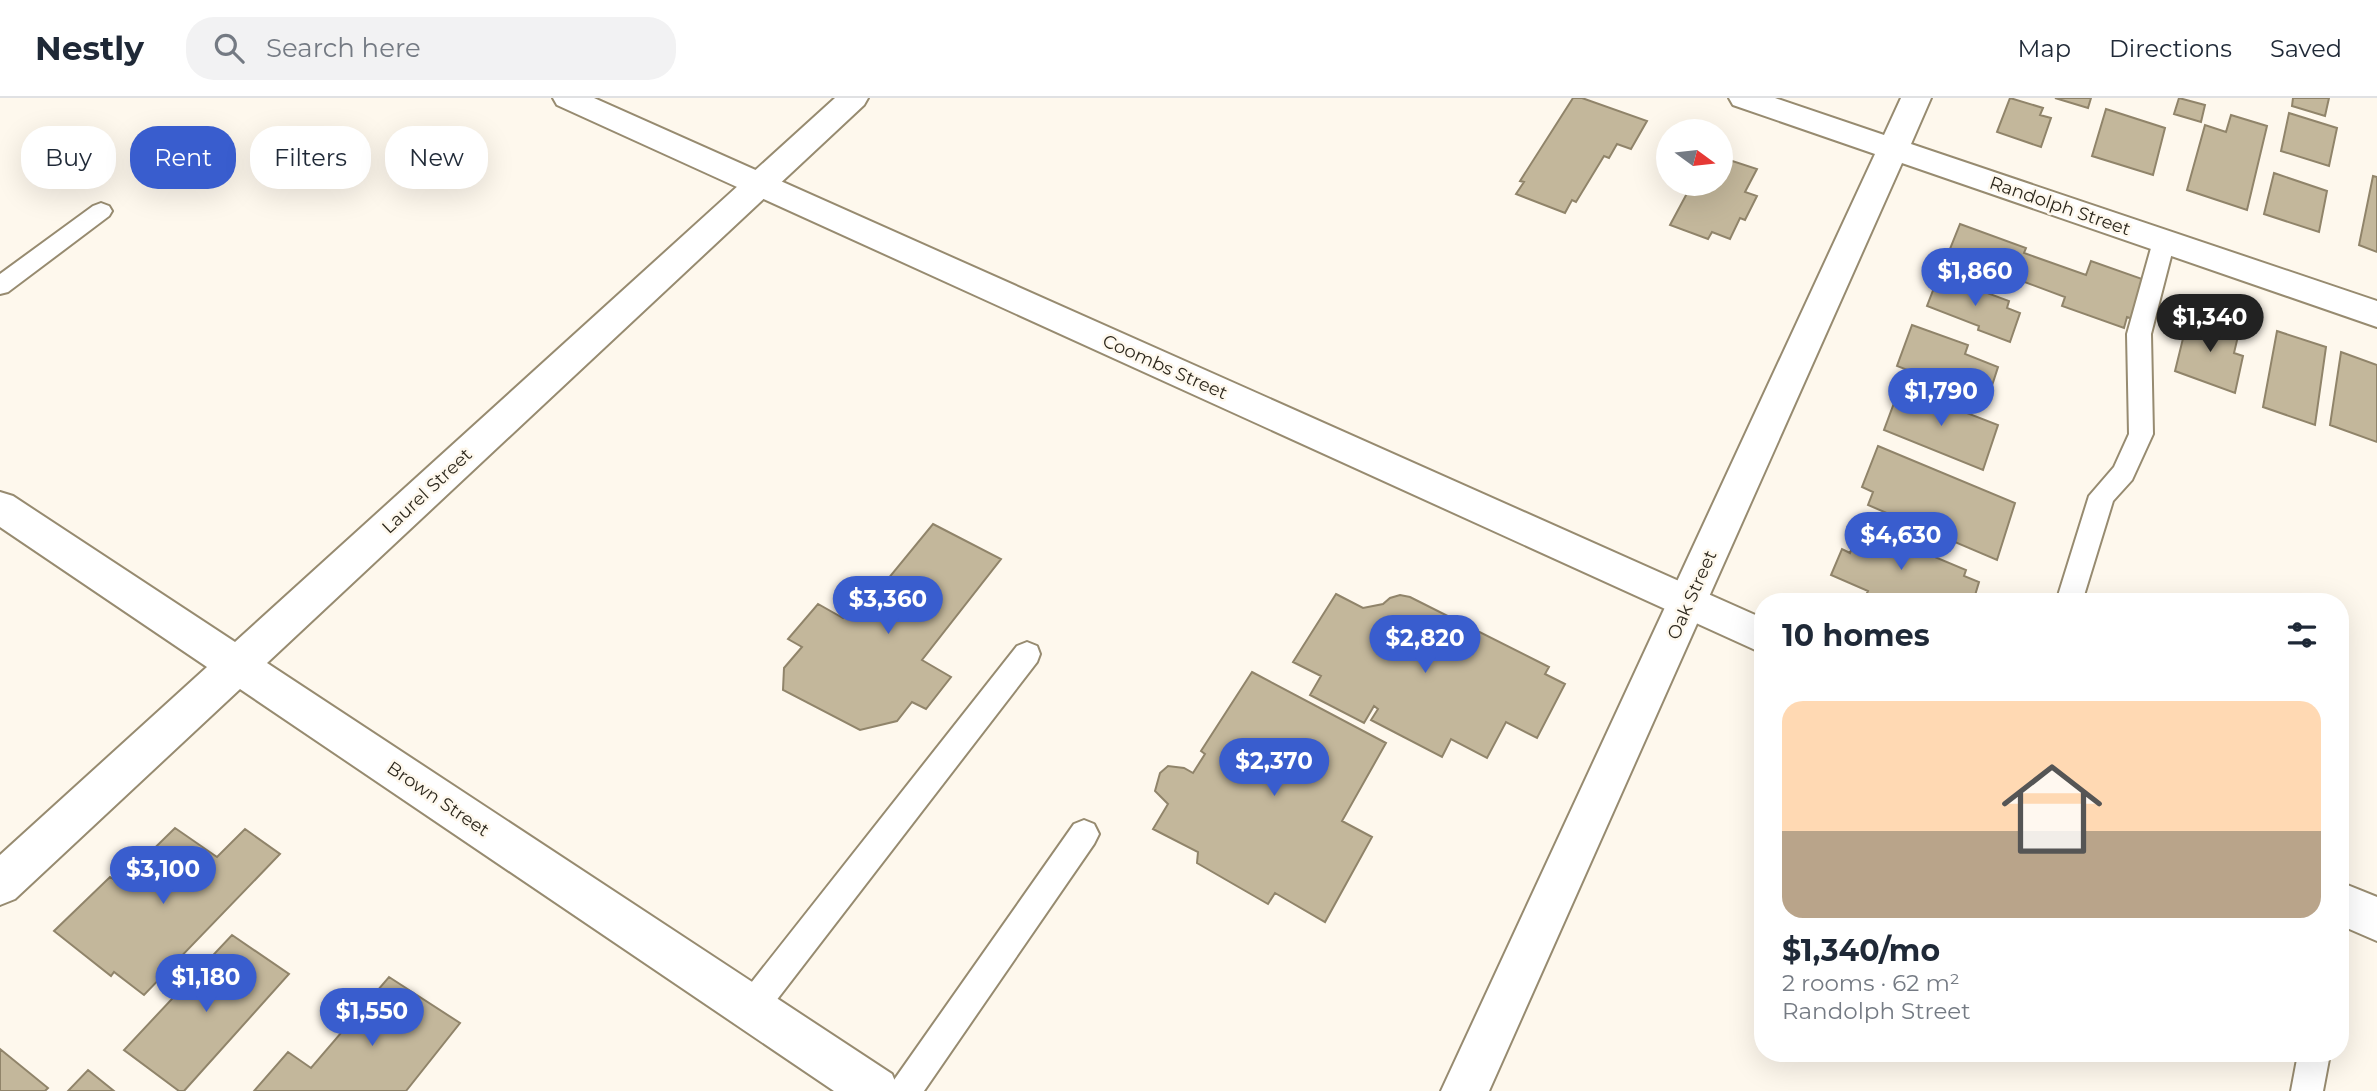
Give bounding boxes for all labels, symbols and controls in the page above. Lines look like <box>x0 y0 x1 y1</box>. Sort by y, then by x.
search box <box>186 17 676 80</box>
text: Nestly <box>35 28 144 68</box>
icon: search <box>210 29 248 67</box>
text: Search here <box>266 32 421 64</box>
text: Map <box>2018 34 2071 63</box>
text: Directions <box>2109 34 2232 63</box>
text: Saved <box>2270 34 2342 63</box>
north arrow <box>1656 119 1732 196</box>
map controls <box>1656 119 1733 196</box>
chip: Buy <box>21 126 116 189</box>
chip: Rent <box>130 126 236 189</box>
chip: Filters <box>250 126 371 189</box>
chip: New <box>385 126 488 189</box>
street label: Randolph Street <box>1987 172 2133 240</box>
pin: $1,860 <box>1918 248 2032 308</box>
text: $1,860 <box>1937 257 2013 285</box>
pin: $1,340 <box>2153 294 2267 354</box>
text: $1,340 <box>2173 303 2247 331</box>
street label: Coombs Street <box>1099 330 1231 404</box>
pin: $1,790 <box>1884 368 1998 428</box>
text: $1,790 <box>1904 377 1978 405</box>
street label: Laurel Street <box>377 444 477 538</box>
pin: $4,630 <box>1844 512 1958 572</box>
text: $4,630 <box>1861 521 1941 549</box>
street label: Oak Street <box>1663 547 1721 643</box>
pin: $3,360 <box>831 576 945 636</box>
text: $3,360 <box>849 585 927 613</box>
pin: $2,820 <box>1368 616 1482 675</box>
icon: filters <box>2283 616 2321 654</box>
text: 10 homes <box>1782 617 1930 654</box>
text: $2,820 <box>1385 624 1465 652</box>
pin: $2,370 <box>1217 738 1331 798</box>
icon: home <box>1989 746 2115 872</box>
text: $2,370 <box>1235 747 1313 775</box>
street label: Brown Street <box>383 757 493 841</box>
pin: $3,100 <box>106 846 220 906</box>
text: $3,100 <box>126 855 200 883</box>
text: $1,340/mo <box>1782 932 1940 969</box>
pin: $1,180 <box>149 954 263 1014</box>
text: $1,180 <box>172 963 240 991</box>
text: 2 rooms · 62 m² <box>1782 969 1960 997</box>
pin: $1,550 <box>315 988 429 1048</box>
text: $1,550 <box>336 997 408 1025</box>
text: Randolph Street <box>1782 997 1971 1025</box>

